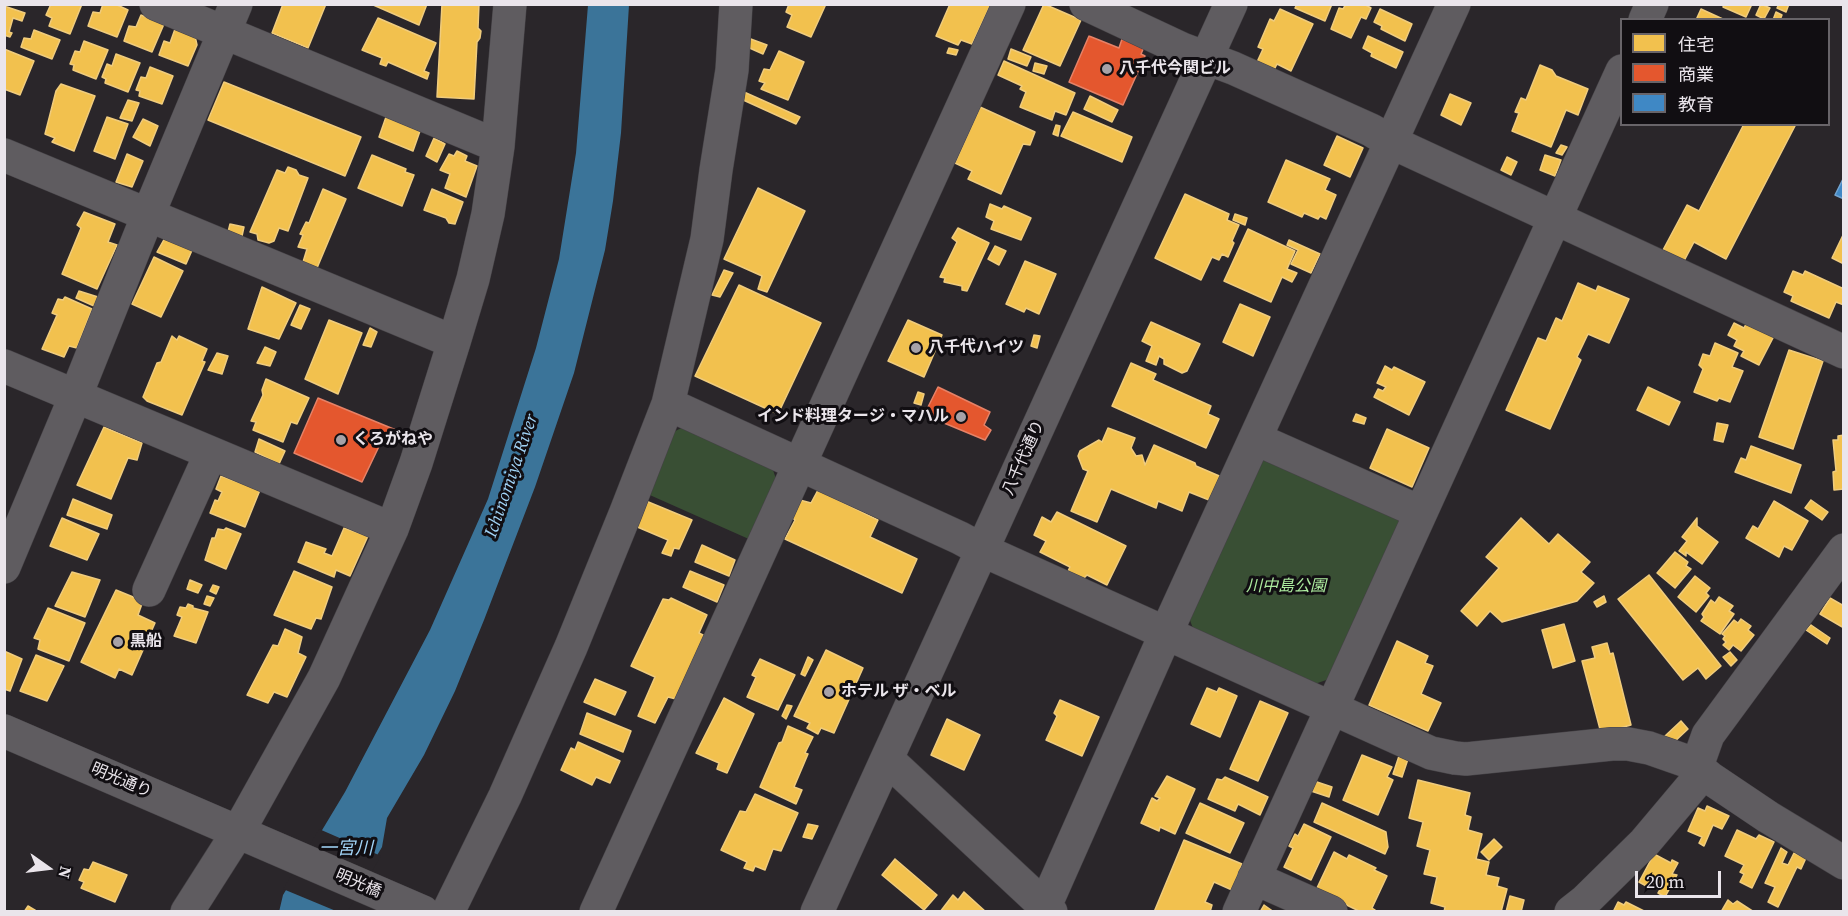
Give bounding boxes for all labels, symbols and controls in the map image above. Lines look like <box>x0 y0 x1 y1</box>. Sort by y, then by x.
legend <box>1620 18 1830 126</box>
text: 住宅 <box>1678 32 1714 57</box>
place label: 八千代今関ビル <box>1119 59 1231 79</box>
marker: 八千代今関ビル <box>1100 62 1114 76</box>
text: 商業 <box>1678 62 1714 87</box>
text: 教育 <box>1678 92 1714 117</box>
place label: 八千代ハイツ <box>928 338 1024 358</box>
marker: 八千代ハイツ <box>909 341 923 355</box>
place label: インド料理タージ・マハル <box>757 407 949 427</box>
marker: インド料理タージ・マハル <box>954 410 968 424</box>
water label: Ichinomiya River <box>481 411 543 541</box>
street label: 八千代通り <box>999 418 1049 498</box>
place label: くろがねや <box>353 430 433 450</box>
marker: くろがねや <box>334 433 348 447</box>
park label: 川中島公園 <box>1246 577 1326 597</box>
place label: 黒船 <box>130 632 162 652</box>
marker: 黒船 <box>111 635 125 649</box>
place label: ホテル ザ・ベル <box>841 682 956 702</box>
marker: ホテル ザ・ベル <box>822 685 836 699</box>
street label: 明光通り <box>88 760 154 802</box>
north arrow <box>18 838 78 898</box>
water label: 一宮川 <box>319 838 373 860</box>
scale bar <box>1638 859 1724 897</box>
text: N <box>53 864 78 881</box>
street label: 明光橋 <box>332 866 384 902</box>
text: 20 m <box>1646 869 1684 894</box>

